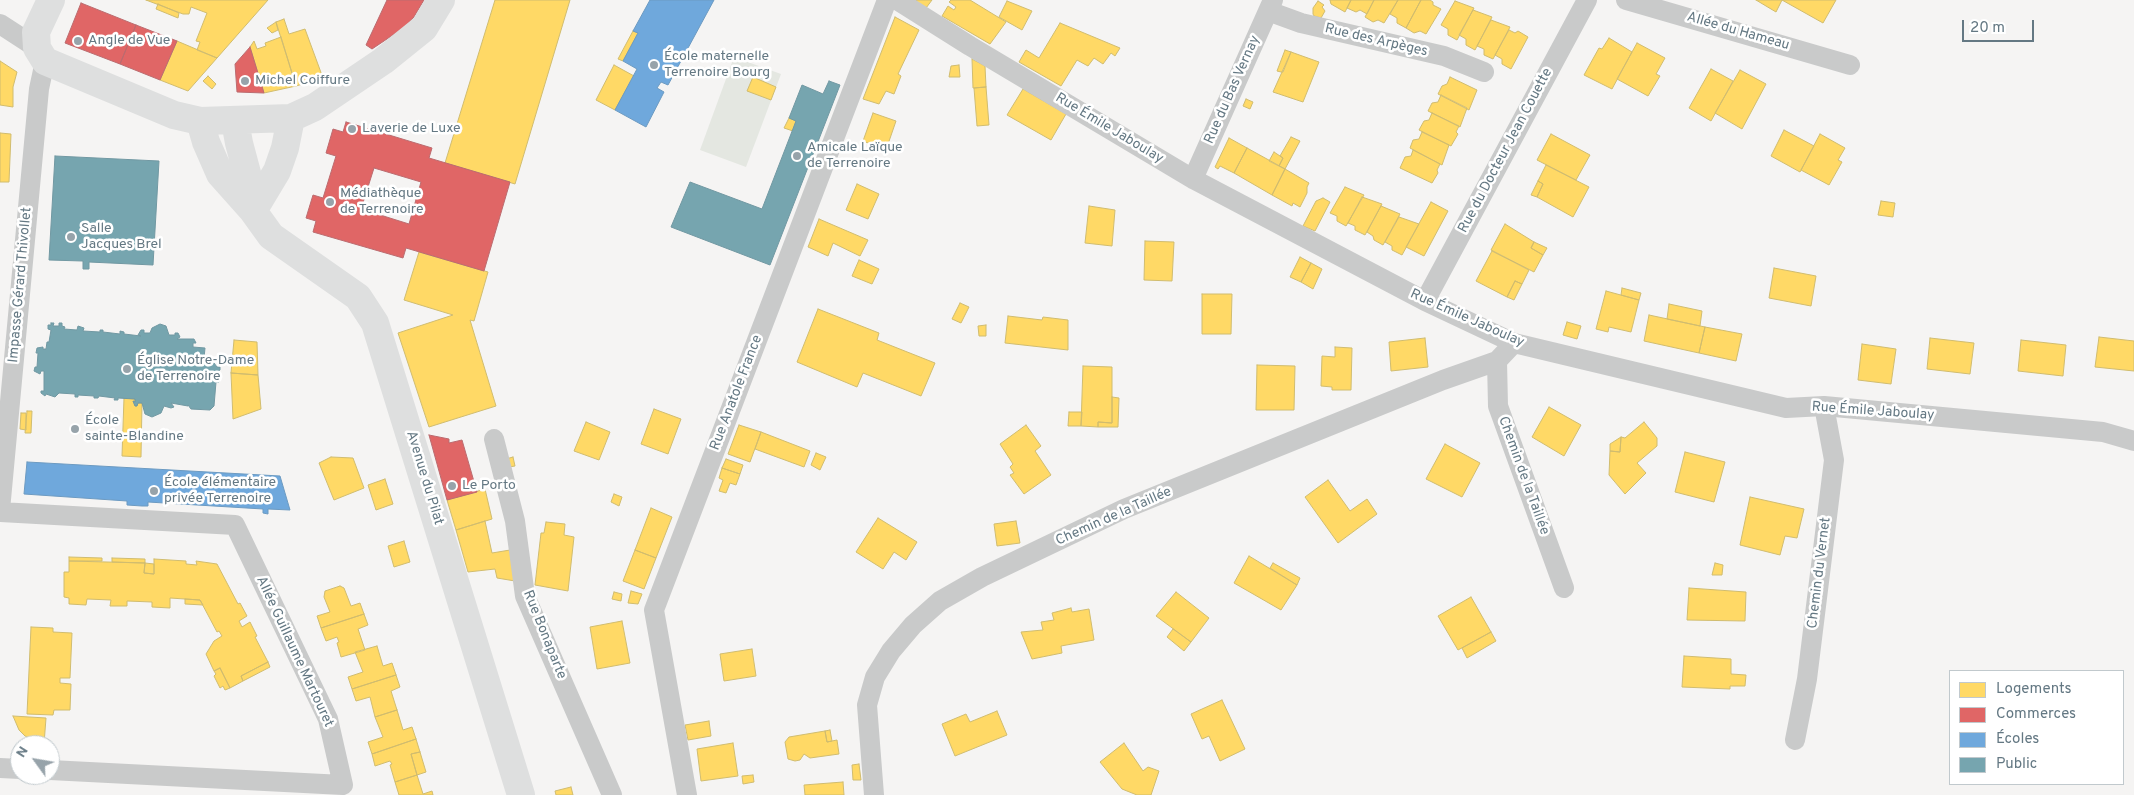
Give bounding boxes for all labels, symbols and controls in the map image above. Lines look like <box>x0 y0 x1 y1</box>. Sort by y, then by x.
street label: Allée du Hameau <box>1685 9 1791 55</box>
scale bar <box>1964 10 2036 42</box>
text: 20 m <box>1970 19 2005 38</box>
street label: Rue des Arpèges <box>1323 21 1429 61</box>
place label: Angle de Vue <box>88 33 170 49</box>
street label: Rue du Bas Vernay <box>1202 33 1264 147</box>
marker: Angle de Vue <box>72 35 84 47</box>
place label: École maternelle Terrenoire Bourg <box>664 49 770 82</box>
marker: École maternelle Terrenoire Bourg <box>648 59 660 71</box>
street label: Rue du Docteur Jean Couette <box>1455 66 1557 236</box>
place label: Michel Coiffure <box>255 73 350 89</box>
marker: Michel Coiffure <box>239 75 251 87</box>
street label: Rue Émile Jaboulay <box>1052 90 1166 168</box>
place label: Laverie de Luxe <box>362 121 461 137</box>
marker: Laverie de Luxe <box>346 123 358 135</box>
place label: Amicale Laïque de Terrenoire <box>807 140 903 172</box>
marker: Amicale Laïque de Terrenoire <box>791 150 803 162</box>
place label: Médiathèque de Terrenoire <box>340 186 423 218</box>
marker: Médiathèque de Terrenoire <box>324 196 336 208</box>
street label: Impasse Gérard Thivollet <box>6 207 36 363</box>
place label: Salle Jacques Brel <box>81 221 162 253</box>
marker: Salle Jacques Brel <box>65 231 77 243</box>
street label: Rue Émile Jaboulay <box>1407 286 1527 352</box>
street label: Rue Anatole France <box>707 333 767 453</box>
place label: Église Notre-Dame de Terrenoire <box>137 353 254 386</box>
marker: Église Notre-Dame de Terrenoire <box>121 363 133 375</box>
street label: Rue Émile Jaboulay <box>1811 399 1935 425</box>
place label: École sainte-Blandine <box>85 413 184 446</box>
street label: Chemin de la Taillée <box>1494 414 1552 538</box>
marker: École sainte-Blandine <box>69 423 81 435</box>
street label: Avenue du Pilat <box>402 429 446 527</box>
place label: École élémentaire privée Terrenoire <box>164 475 276 508</box>
place label: Le Porto <box>462 478 516 494</box>
marker: Le Porto <box>446 480 458 492</box>
street label: Chemin de la Taillée <box>1053 484 1175 550</box>
marker: École élémentaire privée Terrenoire <box>148 485 160 497</box>
street label: Chemin du Vernet <box>1805 516 1835 630</box>
street label: Allée Guillaume Martouret <box>252 574 336 730</box>
street label: Rue Bonaparte <box>519 588 569 682</box>
legend <box>1949 670 2124 785</box>
text: Logements <box>1996 680 2072 699</box>
text: Commerces <box>1996 705 2076 724</box>
text: Écoles <box>1996 730 2039 749</box>
north arrow <box>10 735 60 785</box>
text: N <box>13 744 33 761</box>
text: Public <box>1996 755 2037 774</box>

